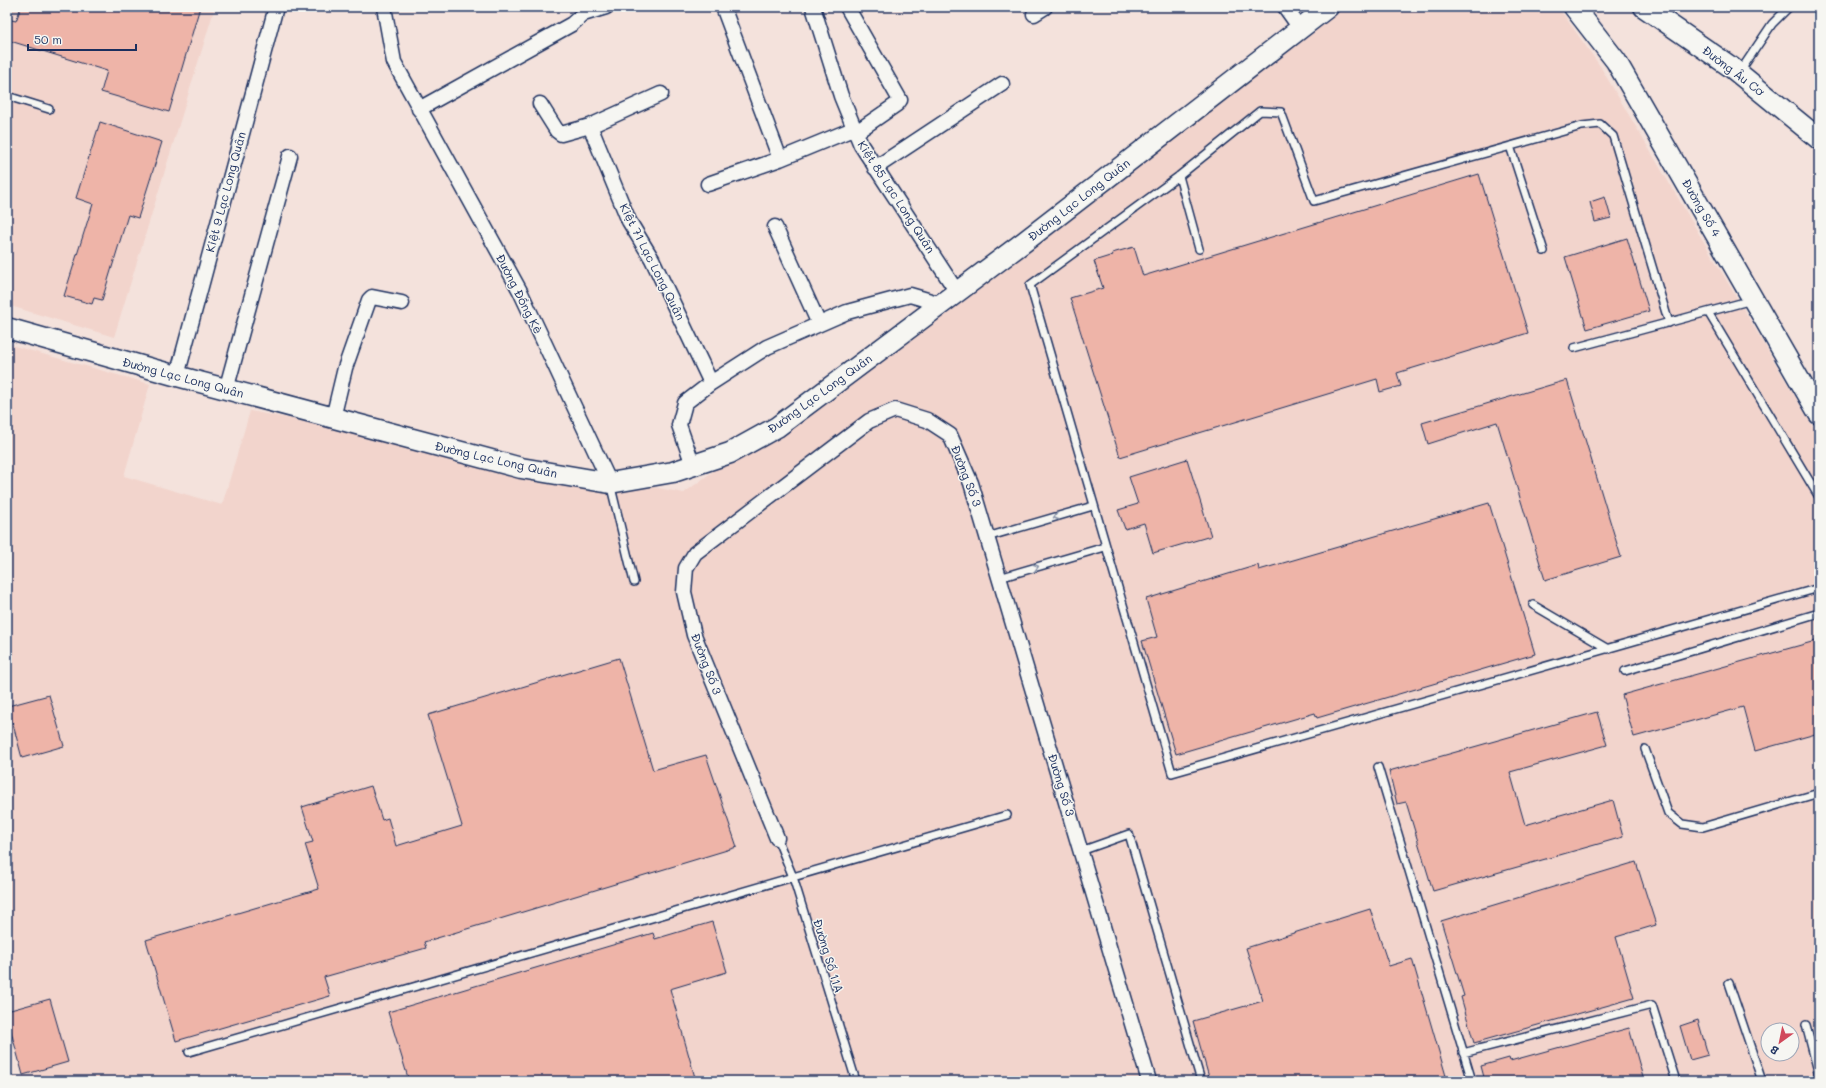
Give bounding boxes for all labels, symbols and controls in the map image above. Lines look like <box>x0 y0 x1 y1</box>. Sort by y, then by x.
scale bar <box>28 26 136 52</box>
text: 50 m <box>34 31 62 47</box>
street label: Đường Âu Cơ <box>1699 42 1769 99</box>
street label: Kiệt 9 Lạc Long Quân <box>201 130 249 254</box>
street label: Kiệt 85 Lạc Long Quân <box>854 137 939 256</box>
street label: Đường Lạc Long Quân <box>1024 154 1133 244</box>
street label: Đường Số 4 <box>1679 176 1725 239</box>
street label: Kiệt 71 Lạc Long Quân <box>616 200 689 323</box>
street label: Đường Đồng Kè <box>493 251 547 336</box>
street label: Đường Lạc Long Quân <box>764 350 875 437</box>
street label: Đường Lạc Long Quân <box>121 353 246 401</box>
street label: Đường Lạc Long Quân <box>433 437 559 481</box>
street label: Đường Số 3 <box>948 443 986 509</box>
one-way arrow <box>1053 512 1060 521</box>
one-way arrow <box>1033 563 1040 572</box>
street label: Đường Số 3 <box>688 631 726 697</box>
street label: Đường Số 3 <box>1045 752 1079 818</box>
street label: Đường Số 11A <box>810 917 848 995</box>
north arrow <box>1760 1022 1800 1062</box>
text: B <box>1767 1042 1781 1059</box>

